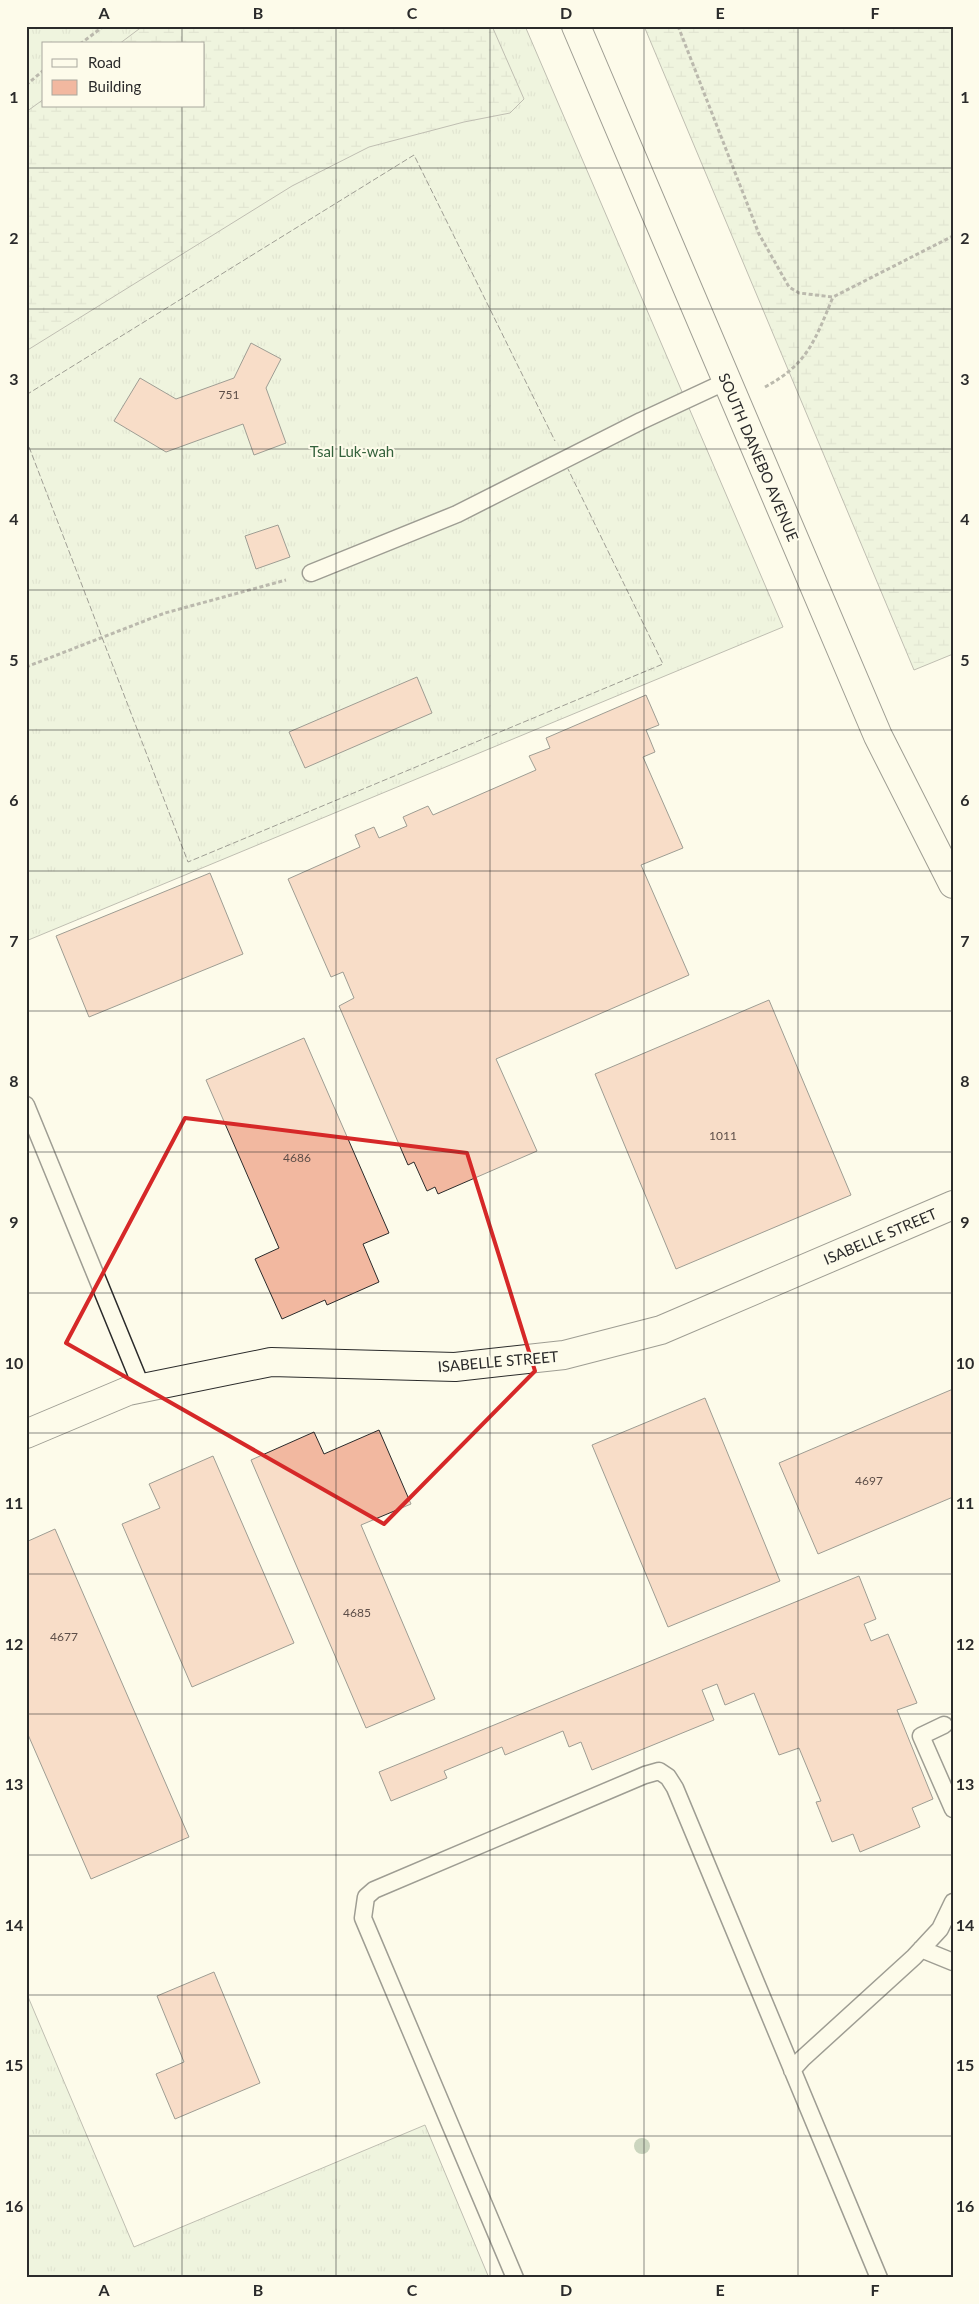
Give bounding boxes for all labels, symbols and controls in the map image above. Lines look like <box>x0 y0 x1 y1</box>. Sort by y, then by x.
text: A <box>97 3 110 22</box>
text: B <box>253 3 263 22</box>
text: C <box>407 3 418 22</box>
text: D <box>560 3 572 22</box>
text: E <box>715 3 725 22</box>
text: F <box>870 3 880 22</box>
legend <box>42 42 205 108</box>
text: Road <box>88 53 121 71</box>
text: Building <box>88 77 141 95</box>
text: 1 <box>9 87 19 106</box>
text: 1 <box>960 87 970 106</box>
text: 2 <box>9 228 19 247</box>
text: 2 <box>960 228 970 247</box>
text: 3 <box>9 369 19 388</box>
text: 3 <box>960 369 970 388</box>
street label: SOUTH DANEBO AVENUE <box>715 370 803 544</box>
house number: 751 <box>219 387 239 402</box>
park label: Tsal Luk-wah <box>310 442 394 460</box>
text: 4 <box>9 509 19 528</box>
text: 4 <box>960 509 970 528</box>
text: 5 <box>9 650 19 669</box>
text: 5 <box>960 650 970 669</box>
text: 6 <box>9 790 19 809</box>
text: 6 <box>960 790 970 809</box>
text: 7 <box>9 931 19 950</box>
text: 7 <box>960 931 970 950</box>
text: 8 <box>9 1071 19 1090</box>
text: 8 <box>960 1071 970 1090</box>
house number: 1011 <box>709 1128 737 1143</box>
house number: 4686 <box>283 1150 311 1165</box>
street label: ISABELLE STREET <box>821 1204 939 1268</box>
text: 9 <box>9 1212 19 1231</box>
text: 9 <box>960 1212 970 1231</box>
street label: ISABELLE STREET <box>437 1347 559 1375</box>
text: 10 <box>5 1353 23 1372</box>
text: 10 <box>956 1353 974 1372</box>
house number: 4697 <box>855 1473 883 1488</box>
text: 11 <box>5 1493 23 1512</box>
text: 11 <box>956 1493 974 1512</box>
house number: 4685 <box>343 1605 371 1620</box>
house number: 4677 <box>50 1629 78 1644</box>
text: 12 <box>5 1634 23 1653</box>
text: 12 <box>956 1634 974 1653</box>
text: 13 <box>5 1774 23 1793</box>
text: 13 <box>956 1774 974 1793</box>
text: 14 <box>5 1915 23 1934</box>
text: 14 <box>956 1915 974 1934</box>
text: 15 <box>5 2055 23 2074</box>
text: 15 <box>956 2055 974 2074</box>
text: 16 <box>5 2196 23 2215</box>
text: 16 <box>956 2196 974 2215</box>
text: A <box>97 2280 110 2299</box>
text: B <box>253 2280 263 2299</box>
text: C <box>407 2280 418 2299</box>
text: D <box>560 2280 572 2299</box>
text: E <box>715 2280 725 2299</box>
text: F <box>870 2280 880 2299</box>

